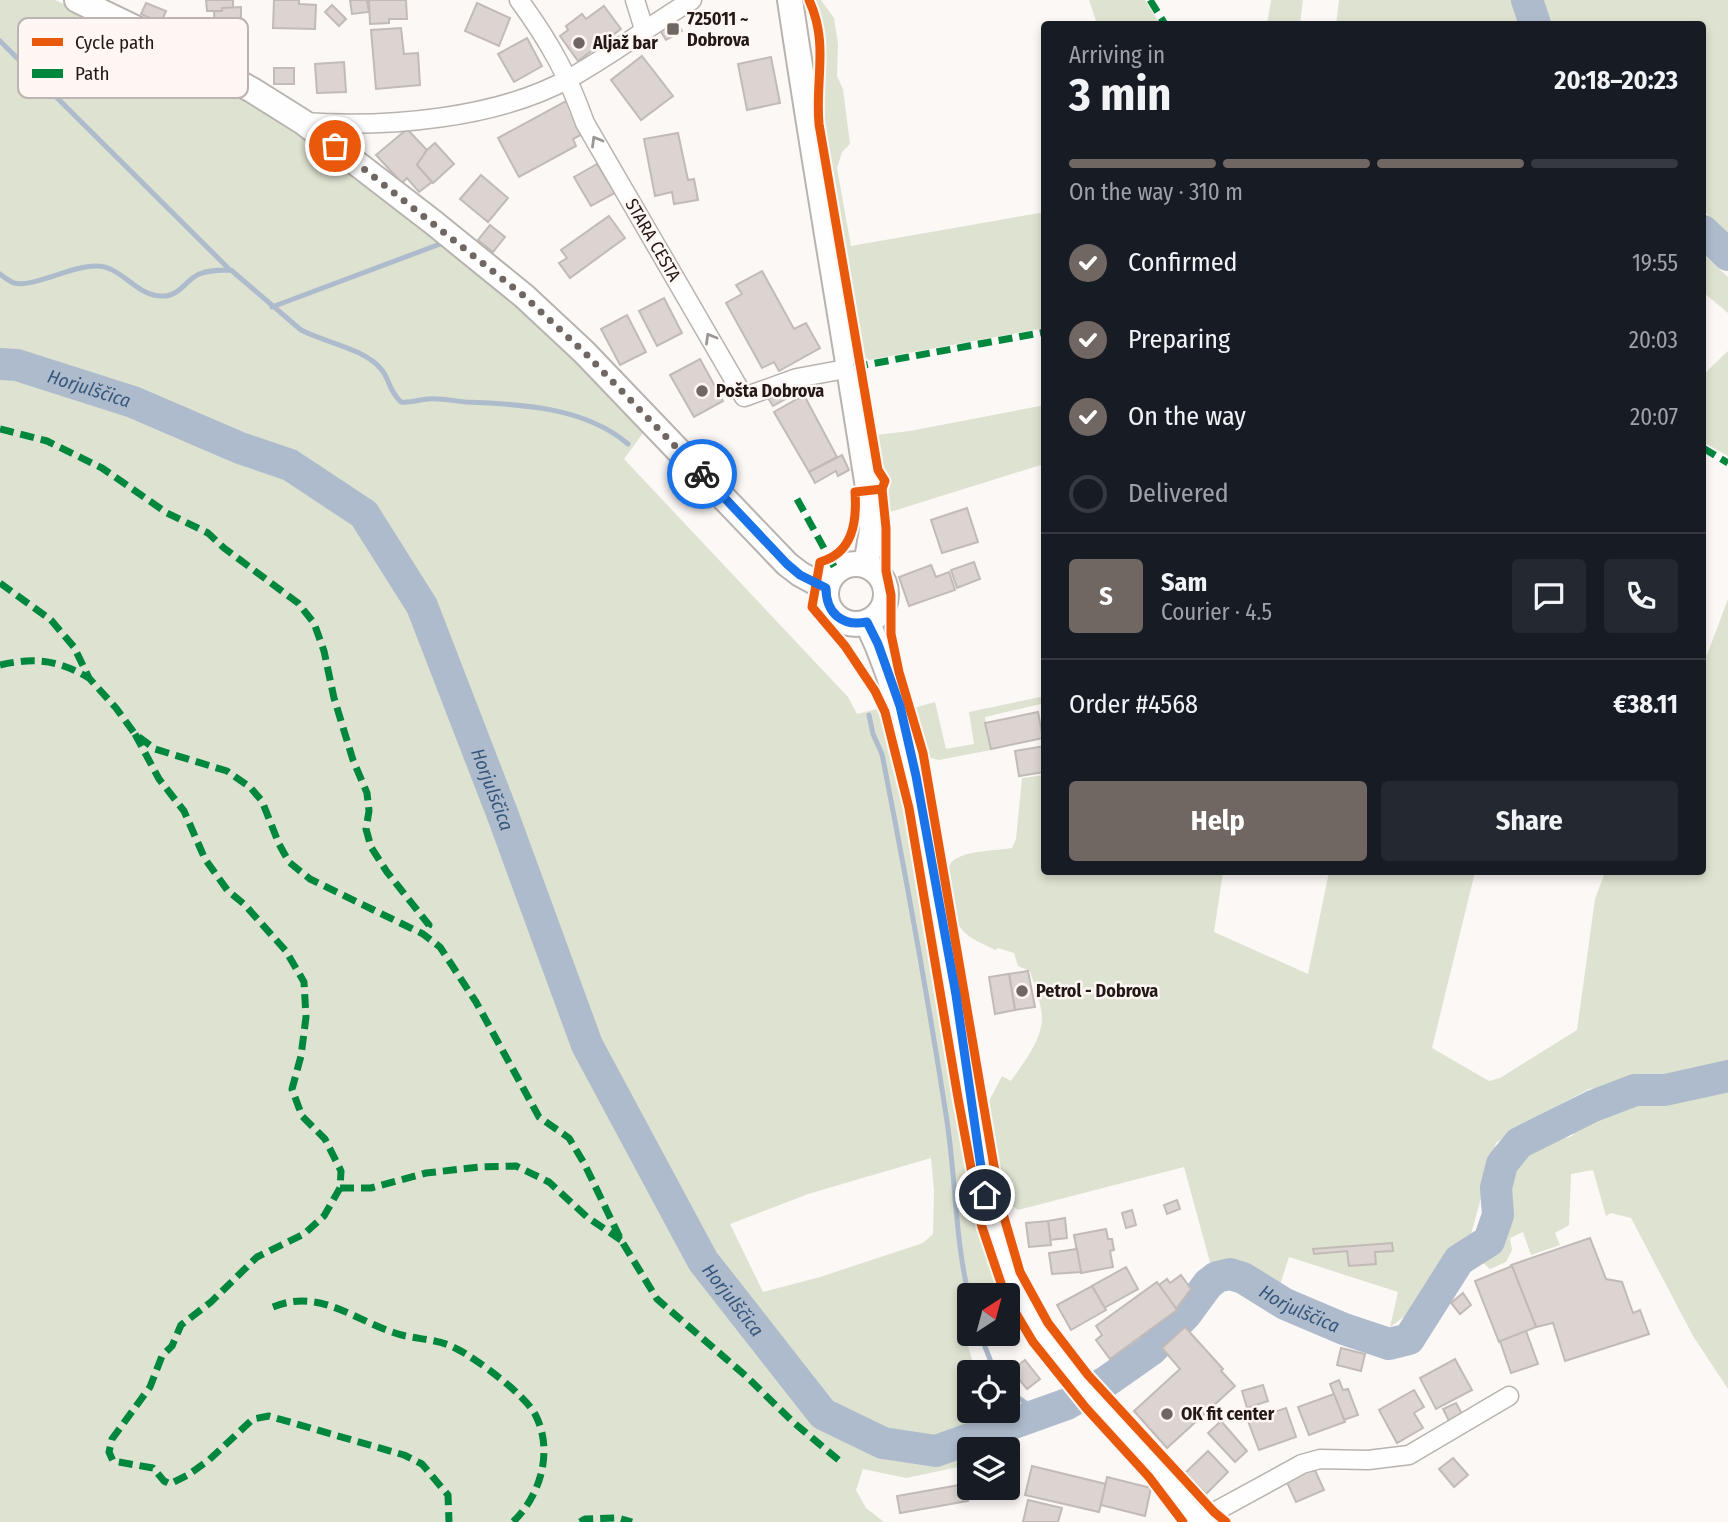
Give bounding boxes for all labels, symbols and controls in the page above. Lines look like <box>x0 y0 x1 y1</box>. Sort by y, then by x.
place label: 725011 ~ Dobrova <box>687 8 750 51</box>
legend <box>18 18 248 98</box>
marker: 725011 ~ Dobrova <box>665 21 681 37</box>
text: Cycle path <box>75 31 154 54</box>
place label: Aljaž bar <box>592 32 658 54</box>
marker: Aljaž bar <box>571 35 587 51</box>
text: Arriving in <box>1069 41 1165 69</box>
text: Path <box>75 62 110 85</box>
text: 20:18–20:23 <box>1554 65 1678 96</box>
text: 3 min <box>1069 67 1171 122</box>
pin <box>305 116 365 176</box>
icon: bag <box>316 127 354 165</box>
one-way arrow <box>591 136 604 148</box>
text: On the way · 310 m <box>1069 178 1243 206</box>
street label: STARA CESTA <box>621 195 686 286</box>
icon: check <box>1069 244 1107 282</box>
text: Confirmed <box>1128 247 1238 278</box>
text: 19:55 <box>1632 249 1678 277</box>
icon: check <box>1069 321 1107 359</box>
text: Preparing <box>1128 324 1230 355</box>
text: 20:03 <box>1629 326 1678 354</box>
one-way arrow <box>705 333 718 346</box>
water label: Horjulščica <box>45 365 134 413</box>
place label: Pošta Dobrova <box>716 380 824 402</box>
marker: Pošta Dobrova <box>694 383 710 399</box>
icon: check <box>1069 398 1107 436</box>
text: On the way <box>1128 401 1246 432</box>
text: 20:07 <box>1630 403 1678 431</box>
courier <box>667 439 737 509</box>
icon: bike <box>683 455 721 493</box>
text: Delivered <box>1128 478 1229 509</box>
button: chat <box>1512 559 1586 633</box>
button: phone <box>1604 559 1678 633</box>
text: Sam <box>1161 567 1207 598</box>
text: S <box>1099 581 1113 612</box>
text: Courier · 4.5 <box>1161 598 1272 626</box>
text: Order #4568 <box>1069 689 1198 720</box>
text: €38.11 <box>1613 689 1678 720</box>
water label: Horjulščica <box>466 745 518 834</box>
button: Help <box>1069 781 1367 861</box>
button: Share <box>1381 781 1678 861</box>
place label: Petrol - Dobrova <box>1036 980 1158 1002</box>
marker: Petrol - Dobrova <box>1014 983 1030 999</box>
pin <box>955 1165 1015 1225</box>
icon: home <box>966 1176 1004 1214</box>
water label: Horjulščica <box>697 1259 769 1341</box>
water label: Horjulščica <box>1255 1280 1343 1338</box>
north arrow <box>957 1283 1020 1346</box>
map controls <box>957 1283 1020 1500</box>
button: locate <box>957 1360 1020 1423</box>
place label: OK fit center <box>1181 1403 1275 1425</box>
marker: OK fit center <box>1159 1406 1175 1422</box>
button: layers <box>957 1437 1020 1500</box>

